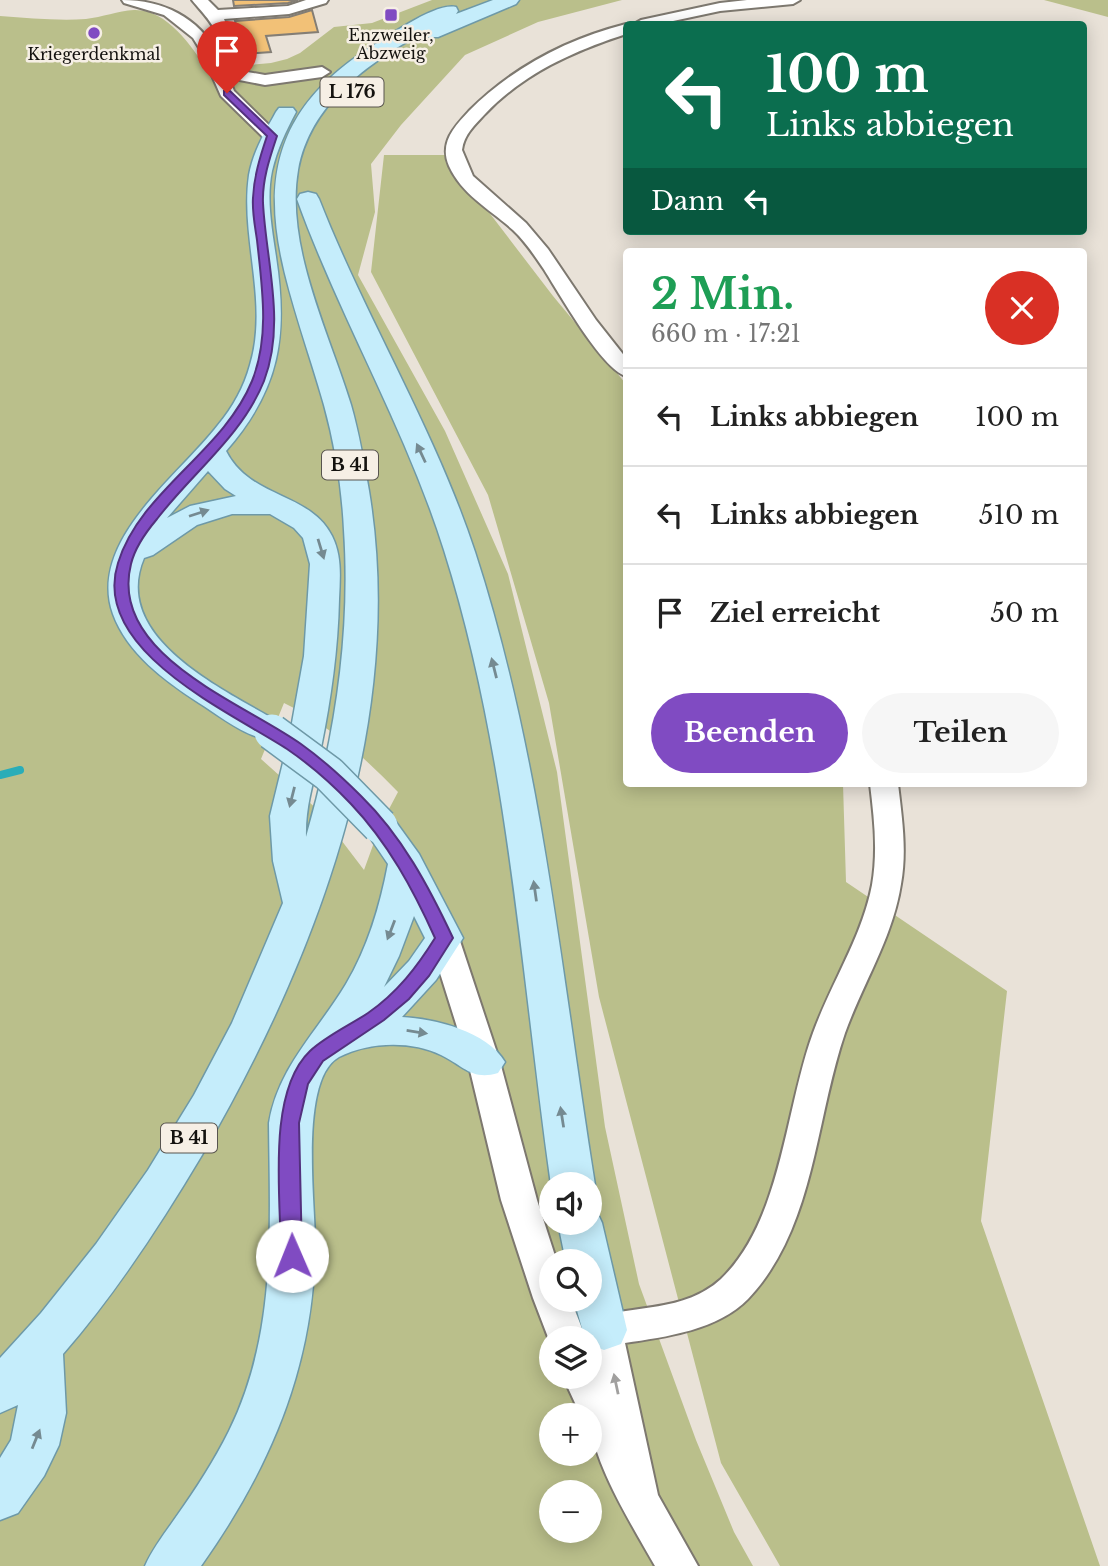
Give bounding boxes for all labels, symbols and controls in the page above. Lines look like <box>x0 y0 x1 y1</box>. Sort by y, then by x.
marker: Enzweiler, Abzweig <box>383 7 399 23</box>
pin <box>197 21 257 93</box>
marker: Kriegerdenkmal <box>86 25 102 41</box>
place label: Enzweiler, Abzweig <box>348 25 434 63</box>
icon: arrive <box>208 32 246 70</box>
place label: Kriegerdenkmal <box>28 44 160 64</box>
text: 100 m <box>766 44 929 105</box>
icon: left <box>651 49 742 140</box>
road number: L 176 <box>320 78 384 106</box>
text: Links abbiegen <box>766 105 1014 145</box>
icon: left <box>738 182 776 220</box>
text: Dann <box>651 185 724 217</box>
text: 2 Min. <box>651 268 794 320</box>
button: close <box>985 271 1059 345</box>
text: 660 m · 17:21 <box>651 320 801 348</box>
icon: left <box>651 398 689 436</box>
text: Links abbiegen <box>710 401 919 433</box>
text: 100 m <box>975 401 1059 433</box>
one-way arrow <box>415 443 427 463</box>
road number: B 41 <box>322 450 378 480</box>
icon: left <box>651 496 689 534</box>
text: Links abbiegen <box>710 499 919 531</box>
text: 510 m <box>979 499 1059 531</box>
one-way arrow <box>189 507 210 518</box>
one-way arrow <box>316 538 326 559</box>
icon: arrive <box>651 594 689 632</box>
text: Ziel erreicht <box>710 597 880 629</box>
text: 50 m <box>990 597 1059 629</box>
one-way arrow <box>488 657 499 679</box>
button: Beenden <box>651 693 848 773</box>
button: Teilen <box>862 693 1059 773</box>
one-way arrow <box>286 786 297 808</box>
one-way arrow <box>529 880 540 902</box>
one-way arrow <box>385 919 396 940</box>
one-way arrow <box>406 1027 428 1038</box>
one-way arrow <box>556 1106 567 1128</box>
road number: B 41 <box>161 1124 217 1153</box>
map controls <box>539 1172 602 1543</box>
button: sound <box>539 1172 602 1235</box>
position arrow <box>255 1219 329 1293</box>
button: search <box>539 1249 602 1312</box>
button: layers <box>539 1326 602 1389</box>
one-way arrow <box>610 1373 621 1395</box>
button: + <box>539 1403 602 1466</box>
one-way arrow <box>30 1429 41 1450</box>
button: − <box>539 1480 602 1543</box>

